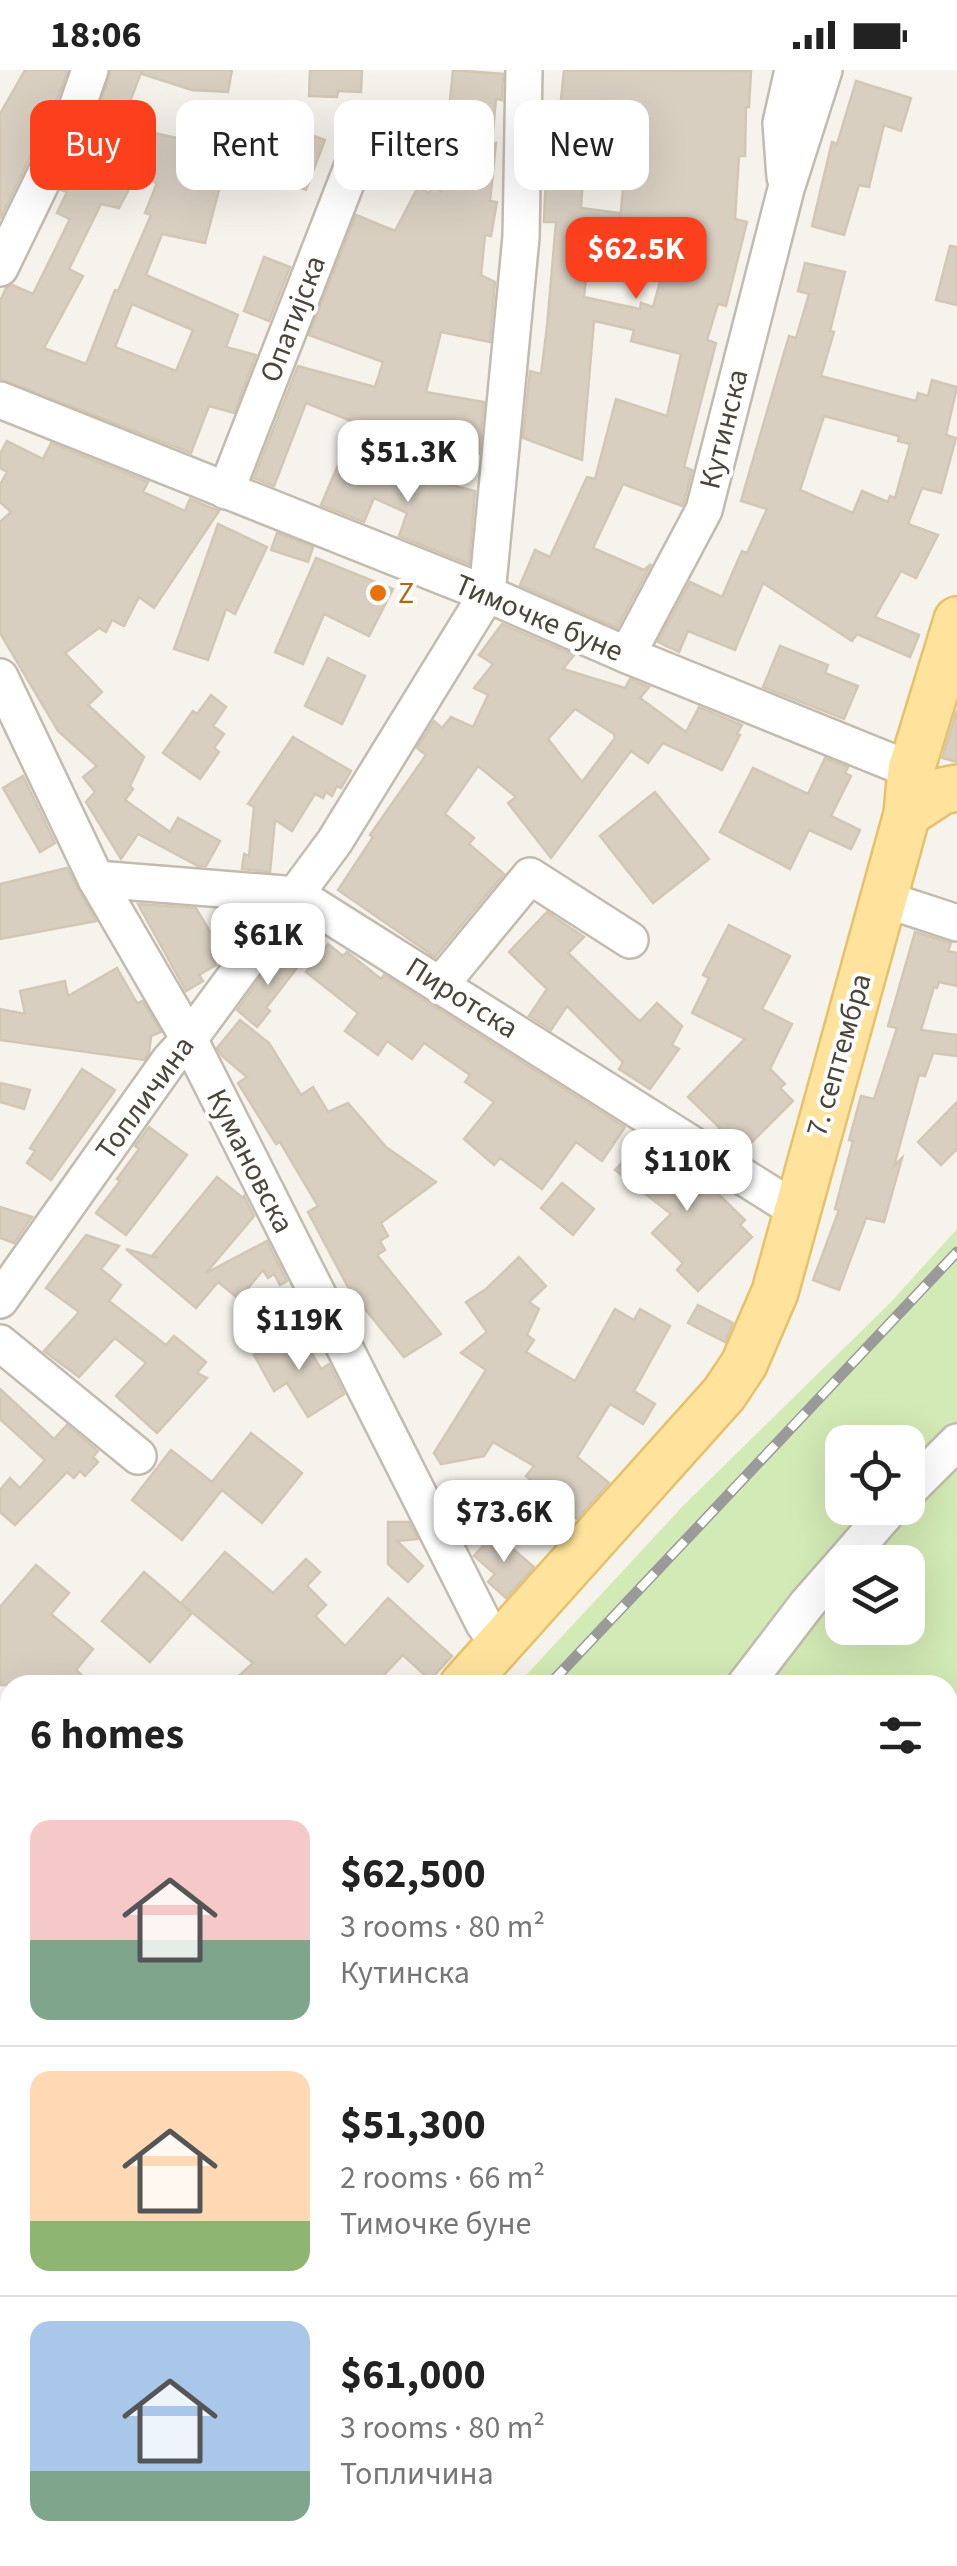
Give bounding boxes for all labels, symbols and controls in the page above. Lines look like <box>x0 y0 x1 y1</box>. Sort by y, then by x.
text: 18:06 <box>50 8 142 62</box>
chip: Buy <box>30 100 156 190</box>
chip: Rent <box>176 100 314 190</box>
chip: Filters <box>334 100 494 190</box>
chip: New <box>514 100 649 190</box>
pin: $62.5K <box>555 217 717 302</box>
text: $62.5K <box>588 226 684 272</box>
street label: Опатијска <box>249 249 337 389</box>
street label: Кутинска <box>688 365 760 493</box>
pin: $51.3K <box>327 420 489 505</box>
text: $51.3K <box>360 429 456 475</box>
street label: Тимочке буне <box>448 563 630 673</box>
place label: Z <box>398 572 414 615</box>
marker: Z <box>367 582 389 604</box>
pin: $61K <box>209 903 327 988</box>
text: $61K <box>233 912 303 958</box>
street label: Пиротска <box>397 947 527 1049</box>
street label: 7. септембра <box>795 968 883 1142</box>
street label: Топличина <box>85 1027 205 1169</box>
street label: Кумановска <box>195 1081 305 1241</box>
pin: $110K <box>617 1129 757 1214</box>
text: $110K <box>643 1138 731 1184</box>
pin: $119K <box>229 1288 369 1373</box>
text: $119K <box>255 1297 343 1343</box>
map controls <box>825 1425 925 1645</box>
button: locate <box>825 1425 925 1525</box>
pin: $73.6K <box>423 1480 585 1565</box>
text: $73.6K <box>456 1489 552 1535</box>
button: layers <box>825 1545 925 1645</box>
text: 6 homes <box>30 1705 184 1765</box>
icon: filters <box>873 1708 928 1763</box>
text: $62,500 <box>340 1844 486 1904</box>
icon: home <box>110 1860 230 1980</box>
text: 3 rooms · 80 m² <box>340 1904 545 1950</box>
text: Кутинска <box>340 1950 470 1996</box>
text: $51,300 <box>340 2095 486 2155</box>
icon: home <box>110 2111 230 2231</box>
text: 2 rooms · 66 m² <box>340 2155 545 2201</box>
text: Тимочке буне <box>340 2201 531 2247</box>
text: $61,000 <box>340 2345 486 2405</box>
icon: home <box>110 2361 230 2481</box>
text: 3 rooms · 80 m² <box>340 2405 545 2451</box>
text: Топличина <box>340 2451 494 2497</box>

